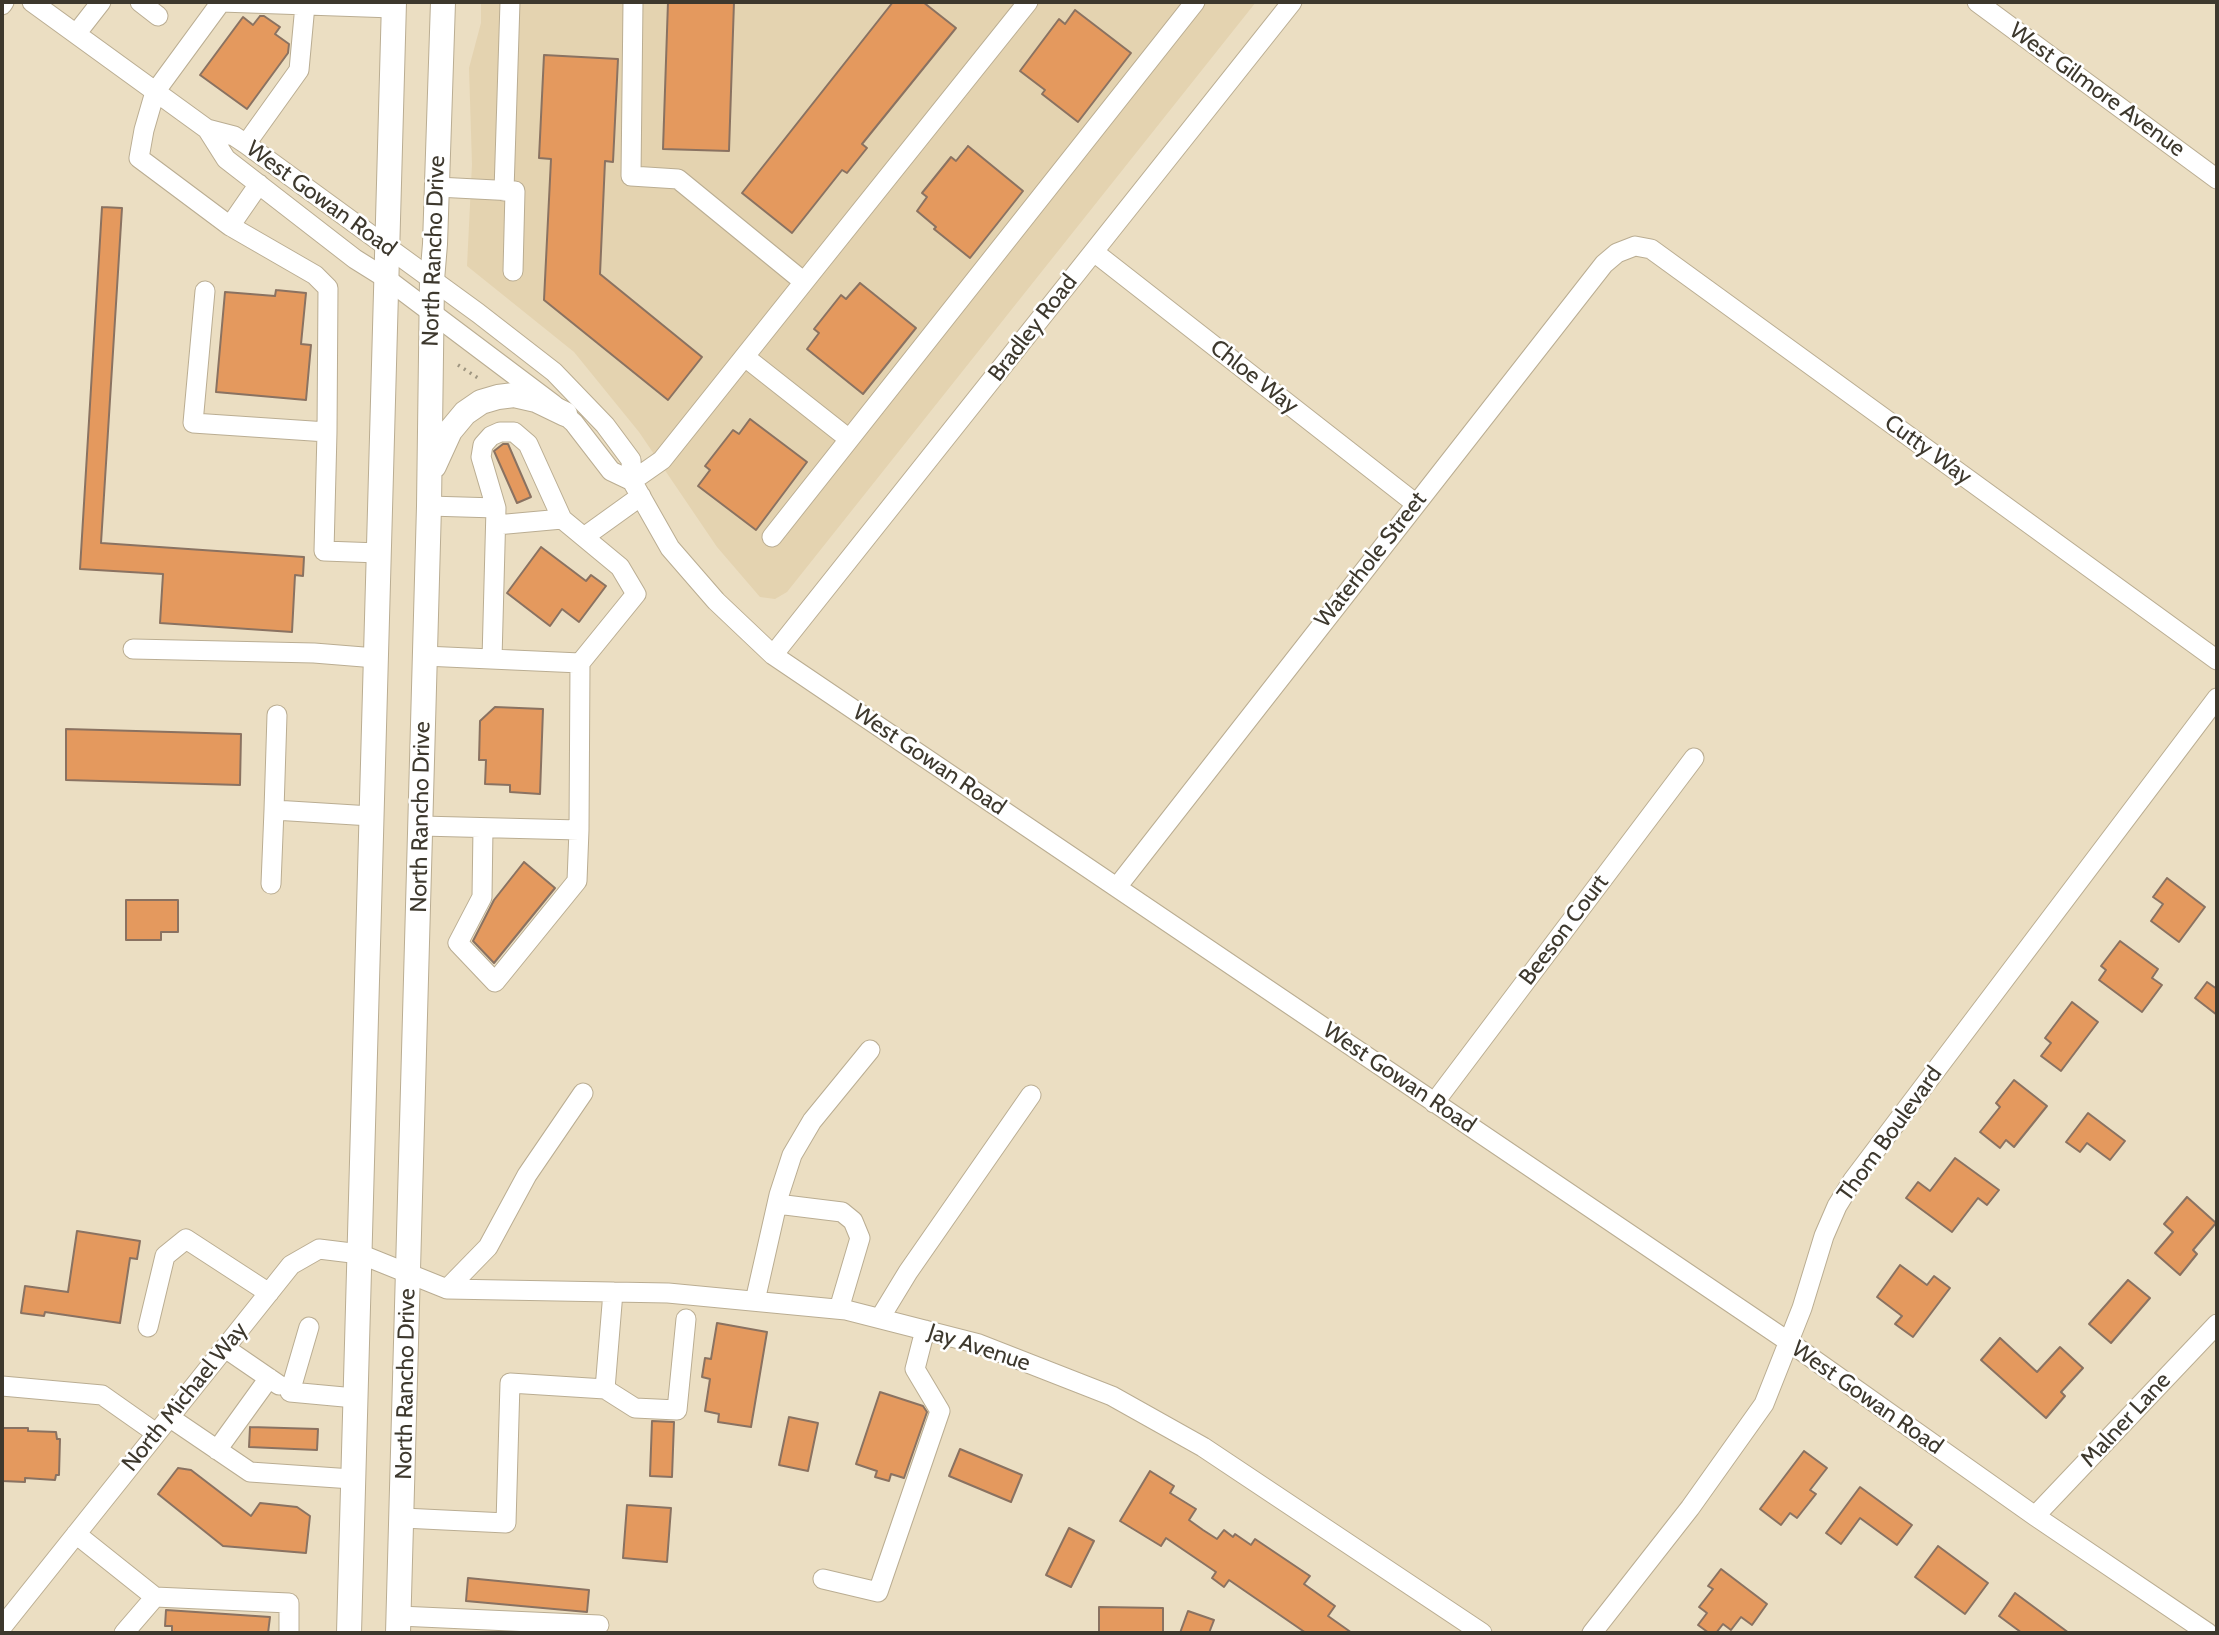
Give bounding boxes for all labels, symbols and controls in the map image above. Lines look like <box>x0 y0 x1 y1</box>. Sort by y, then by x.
street label: West Gilmore Avenue <box>2004 17 2190 163</box>
street label: West Gowan Road <box>241 135 401 263</box>
street label: North Rancho Drive <box>417 155 451 347</box>
street label: Bradley Road <box>983 269 1083 387</box>
street label: Chloe Way <box>1204 334 1304 420</box>
street label: Cutty Way <box>1879 409 1977 491</box>
street label: Waterhole Street <box>1309 487 1433 633</box>
street label: West Gowan Road <box>847 699 1011 821</box>
street label: North Rancho Drive <box>406 721 436 913</box>
street label: Beeson Court <box>1514 869 1614 991</box>
street label: West Gowan Road <box>1317 1017 1481 1139</box>
street label: Thom Boulevard <box>1832 1061 1948 1207</box>
street label: North Rancho Drive <box>391 1288 421 1480</box>
street label: North Michael Way <box>116 1317 254 1477</box>
street label: Jay Avenue <box>924 1319 1034 1377</box>
street label: West Gowan Road <box>1786 1336 1948 1460</box>
street label: Malner Lane <box>2075 1367 2177 1473</box>

